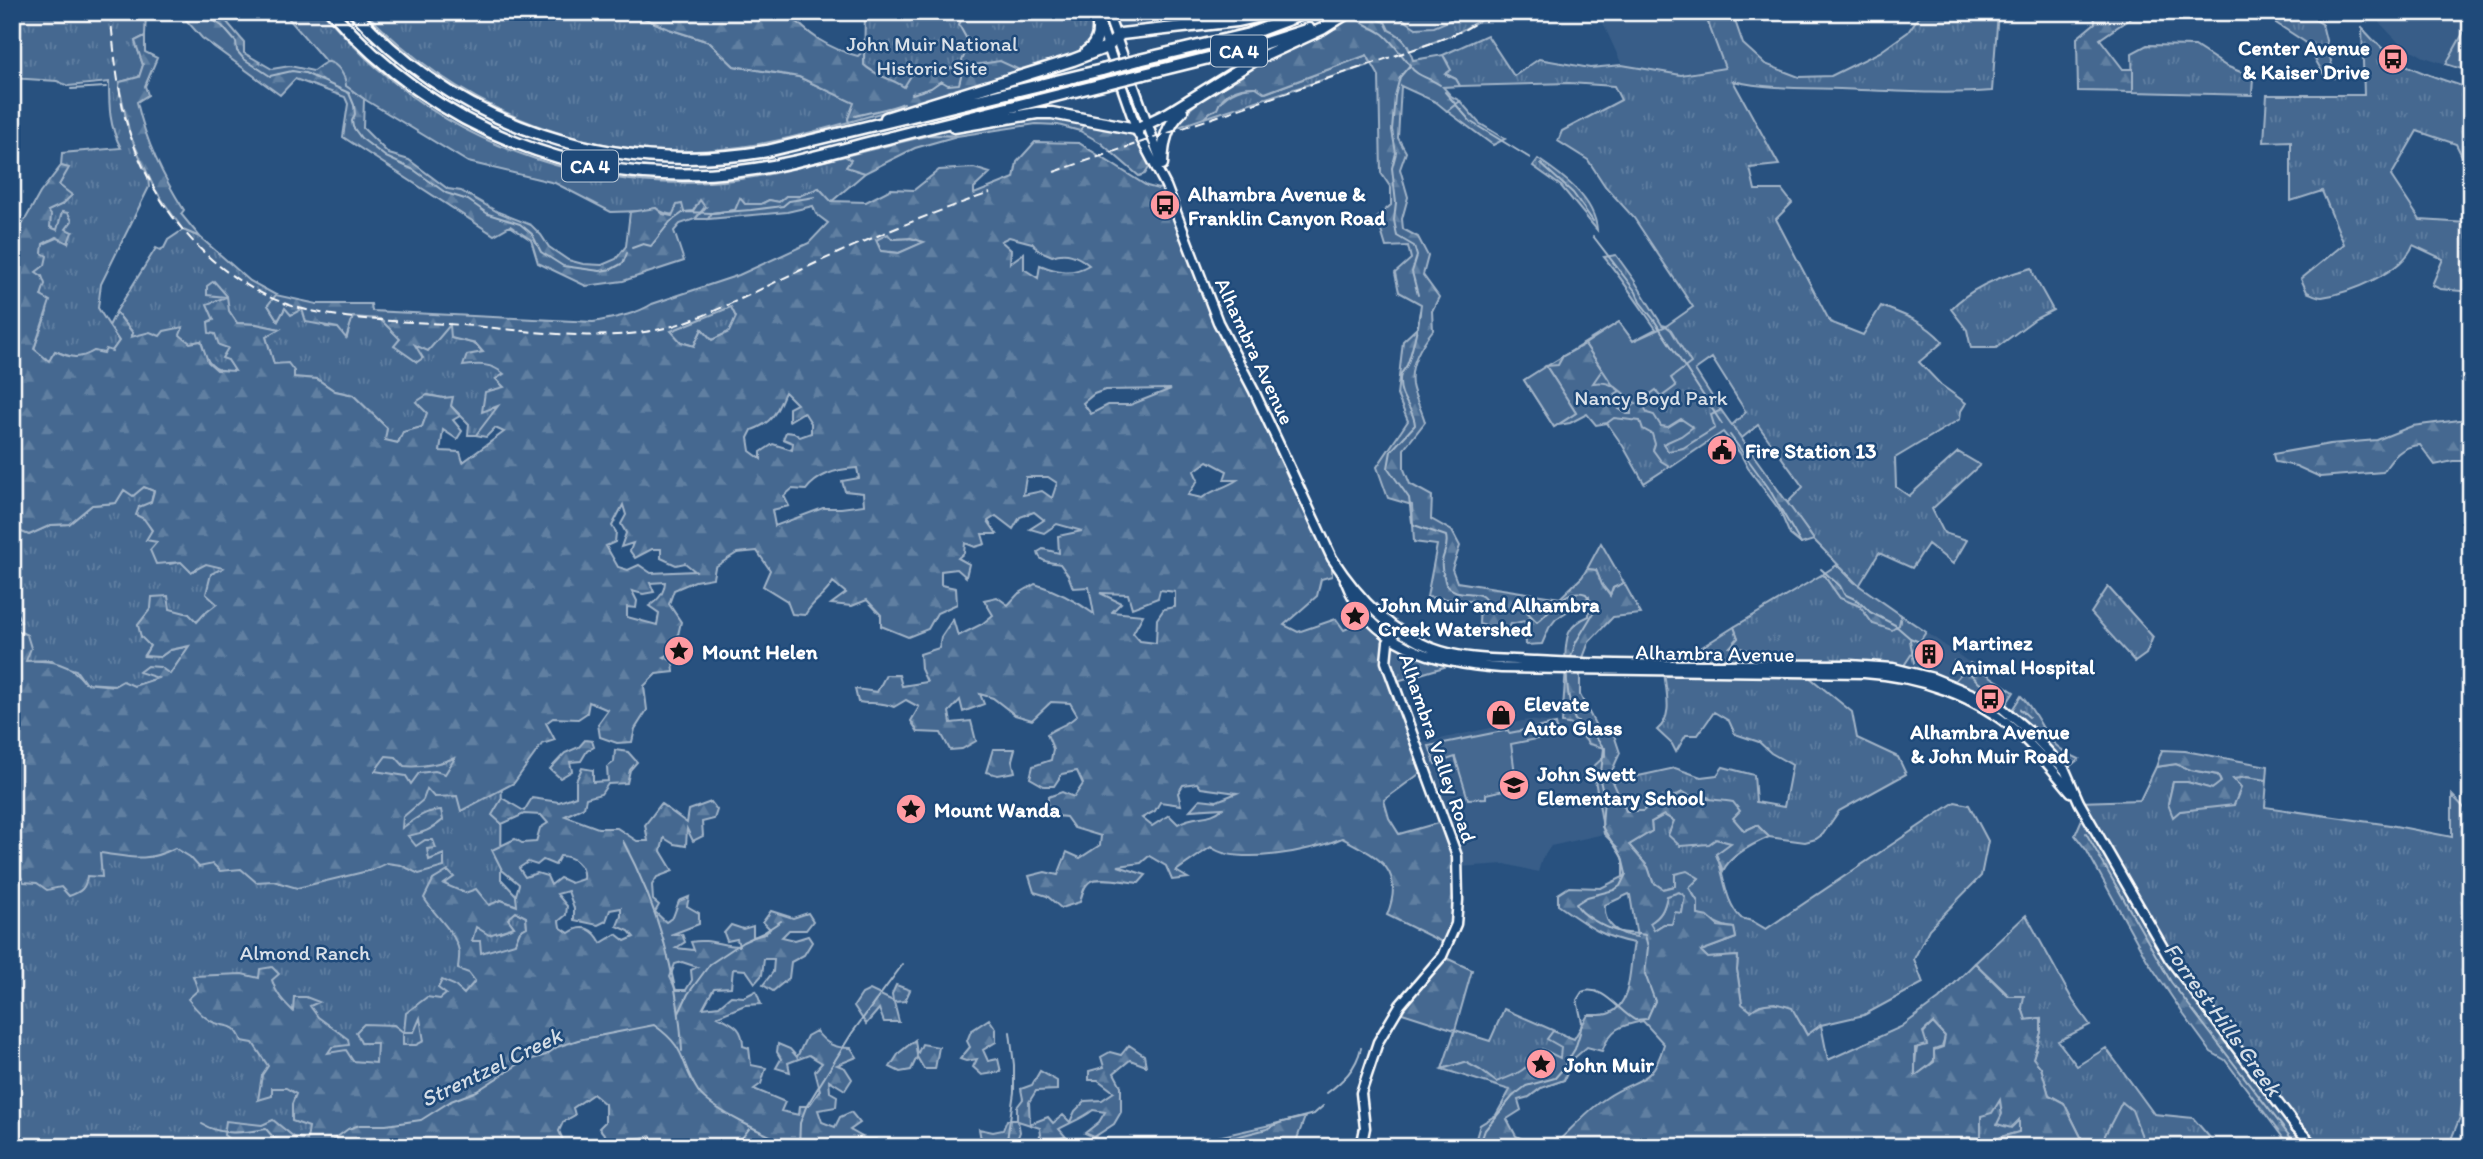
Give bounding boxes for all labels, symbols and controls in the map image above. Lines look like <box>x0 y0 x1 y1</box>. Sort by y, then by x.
park label: John Muir National Historic Site <box>846 31 1018 80</box>
place label: Center Avenue & Kaiser Drive <box>2238 35 2370 84</box>
road number: CA 4 <box>1211 36 1267 66</box>
bus stop icon: Center Avenue & Kaiser Drive <box>2376 42 2410 76</box>
road number: CA 4 <box>562 150 618 182</box>
place label: Alhambra Avenue & Franklin Canyon Road <box>1187 181 1386 231</box>
bus stop icon: Alhambra Avenue & Franklin Canyon Road <box>1148 188 1182 222</box>
street label: Alhambra Avenue <box>1210 273 1300 429</box>
park label: Nancy Boyd Park <box>1574 385 1728 410</box>
public building icon: Fire Station 13 <box>1705 433 1739 467</box>
place label: Fire Station 13 <box>1745 438 1876 463</box>
place label: John Muir and Alhambra Creek Watershed <box>1377 592 1600 641</box>
place icon: John Muir and Alhambra Creek Watershed <box>1338 599 1372 633</box>
place label: Martinez Animal Hospital <box>1951 630 2096 680</box>
place icon: Mount Helen <box>662 634 696 668</box>
building icon: Martinez Animal Hospital <box>1912 637 1946 671</box>
place label: Mount Helen <box>702 639 818 664</box>
street label: Alhambra Avenue <box>1635 639 1795 667</box>
street label: Alhambra Valley Road <box>1394 650 1482 846</box>
bus stop icon: Alhambra Avenue & John Muir Road <box>1973 682 2007 716</box>
place label: Elevate Auto Glass <box>1523 691 1622 740</box>
shop icon: Elevate Auto Glass <box>1484 698 1518 732</box>
place label: Alhambra Avenue & John Muir Road <box>1909 719 2070 768</box>
place label: John Swett Elementary School <box>1536 761 1706 811</box>
school or university icon: John Swett Elementary School <box>1497 768 1531 802</box>
place icon: Mount Wanda <box>894 792 928 826</box>
place label: Mount Wanda <box>934 797 1062 822</box>
water label: Forrest Hills Creek <box>2158 937 2289 1102</box>
park label: Almond Ranch <box>240 940 371 965</box>
water label: Strentzel Creek <box>416 1020 567 1113</box>
place icon: John Muir <box>1524 1047 1558 1081</box>
place label: John Muir <box>1563 1052 1655 1077</box>

